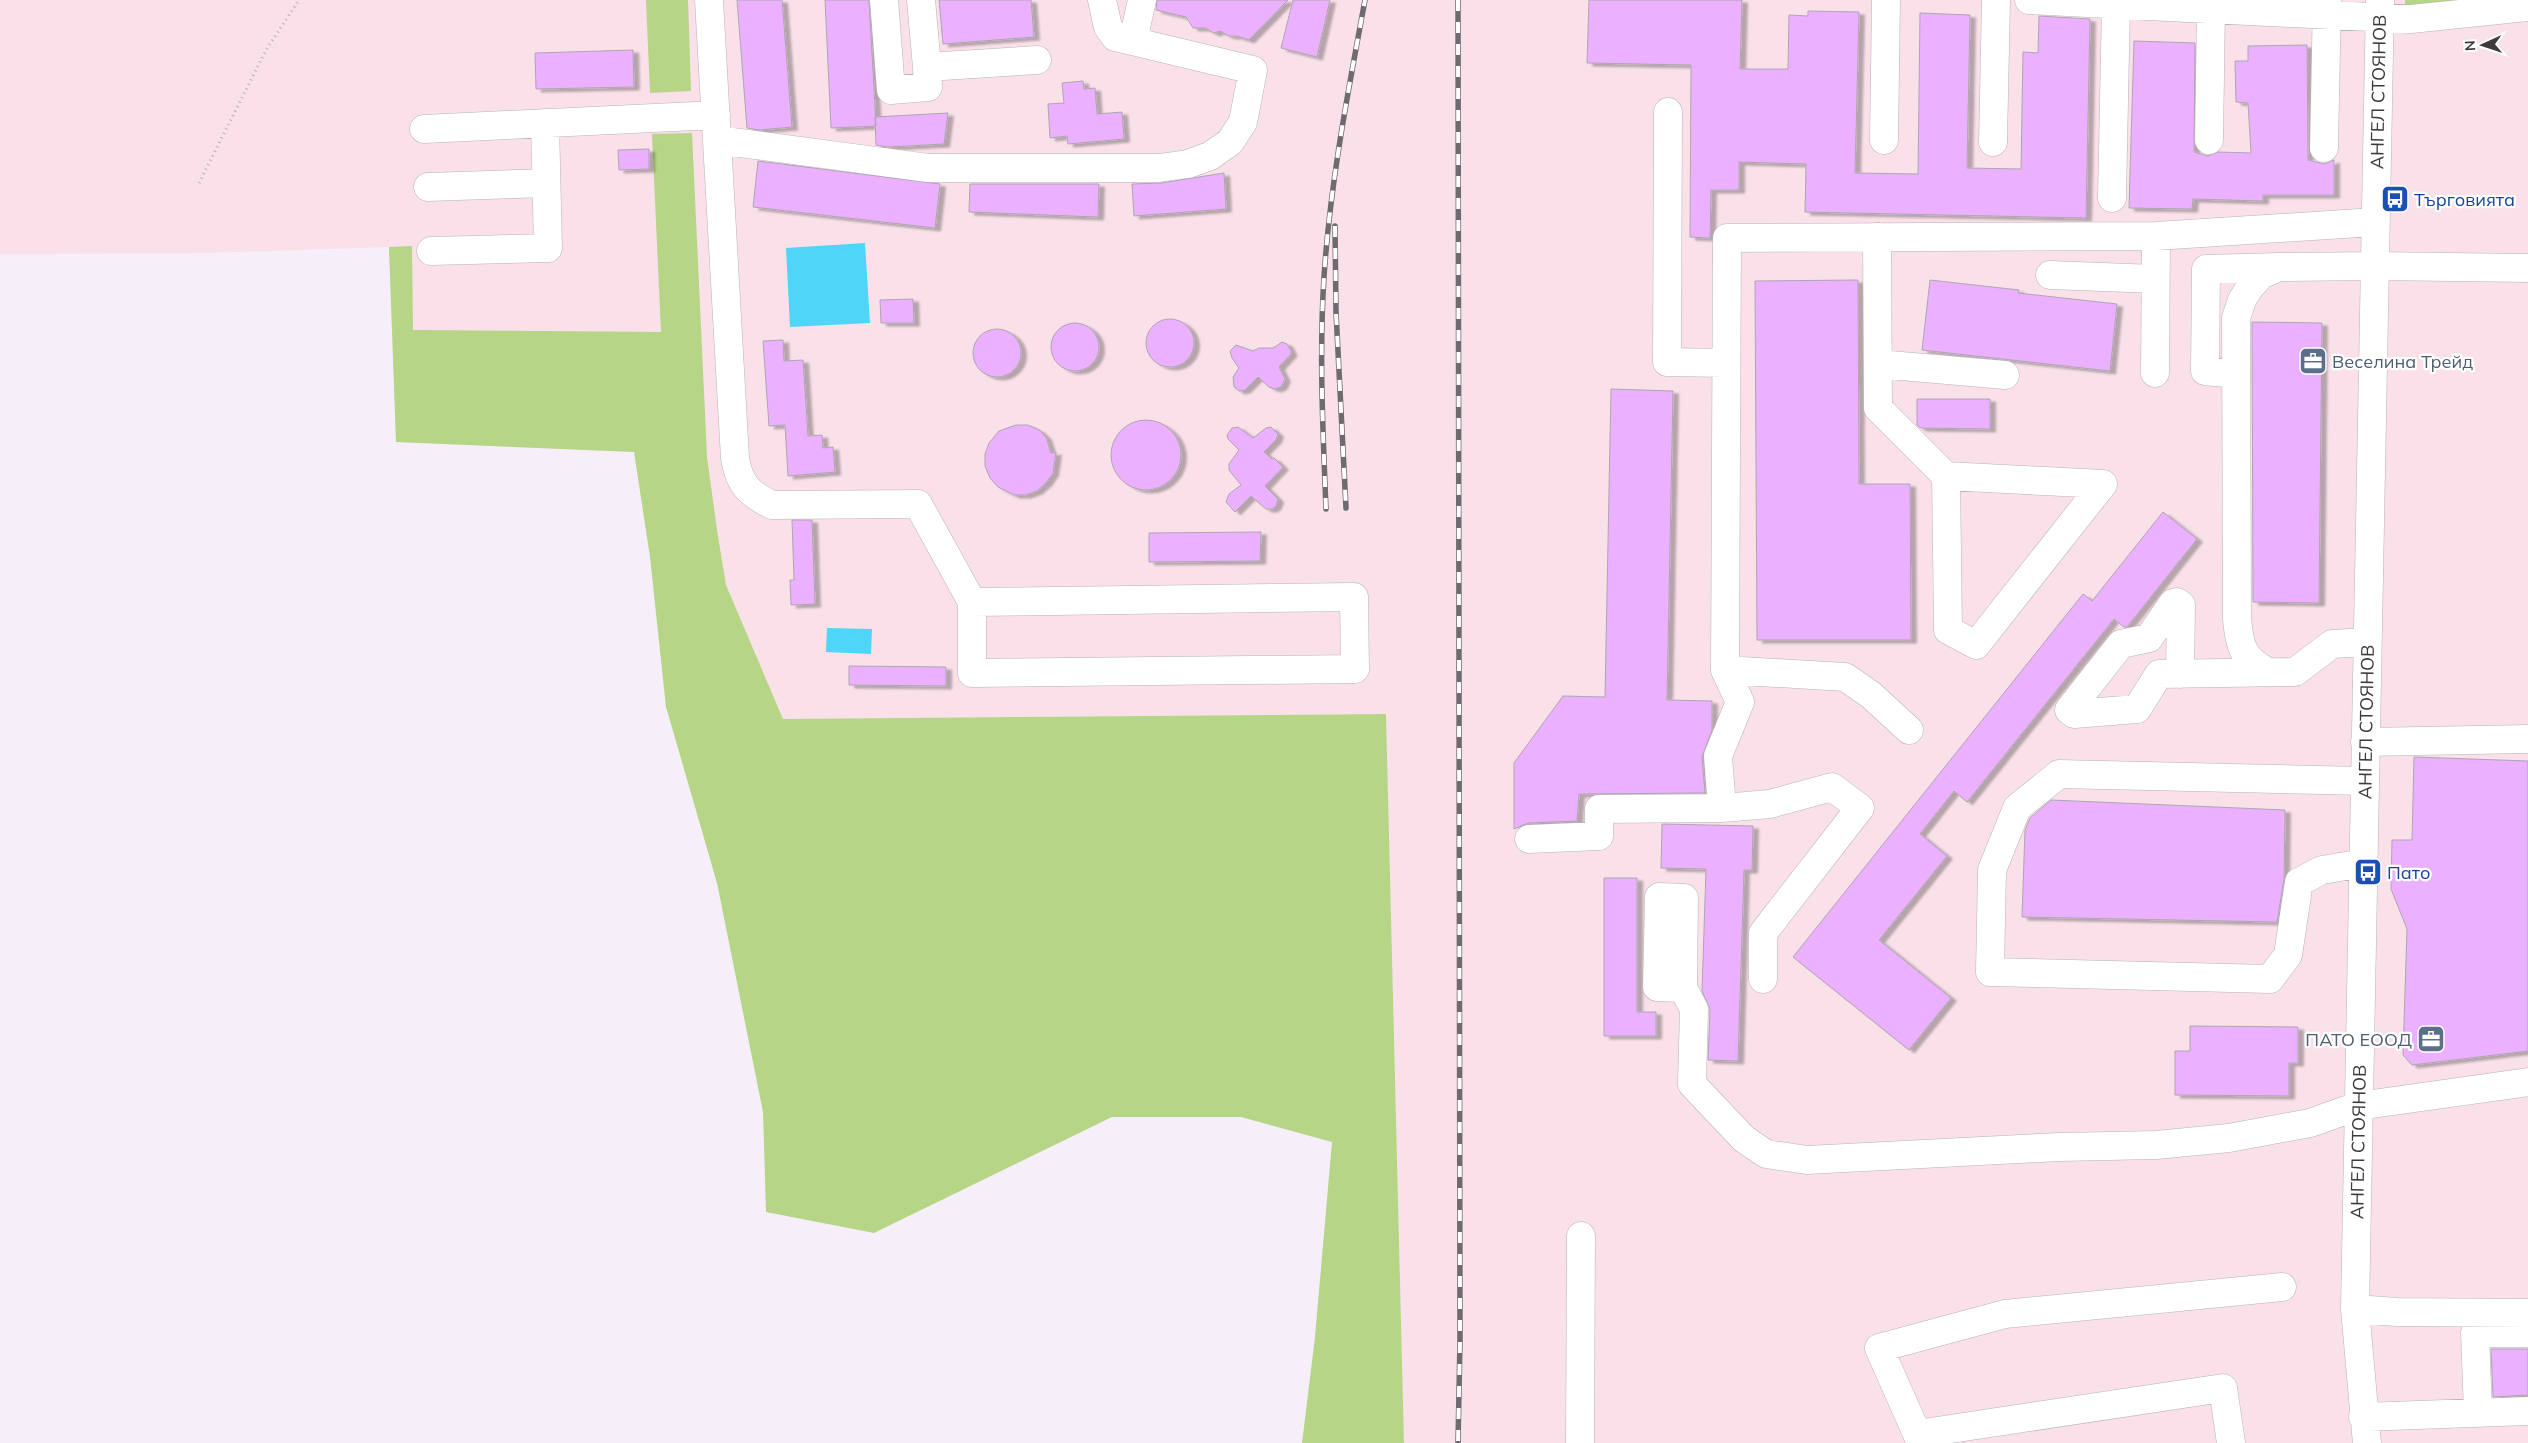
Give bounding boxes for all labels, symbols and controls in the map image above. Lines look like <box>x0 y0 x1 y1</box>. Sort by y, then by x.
street label: АНГЕЛ СТОЯНОВ <box>2365 15 2391 169</box>
north arrow <box>2458 20 2508 70</box>
text: N <box>2461 40 2479 51</box>
bus stop icon: Търговията <box>2380 184 2410 214</box>
place label: Търговията <box>2414 188 2515 211</box>
office icon: Веселина Трейд <box>2298 346 2328 376</box>
place label: Веселина Трейд <box>2332 350 2473 373</box>
street label: АНГЕЛ СТОЯНОВ <box>2353 645 2379 799</box>
bus stop icon: Пато <box>2353 857 2383 887</box>
place label: Пато <box>2387 861 2430 884</box>
office icon: ПАТО ЕООД <box>2416 1024 2446 1054</box>
place label: ПАТО ЕООД <box>2305 1028 2413 1051</box>
street label: АНГЕЛ СТОЯНОВ <box>2345 1065 2371 1219</box>

